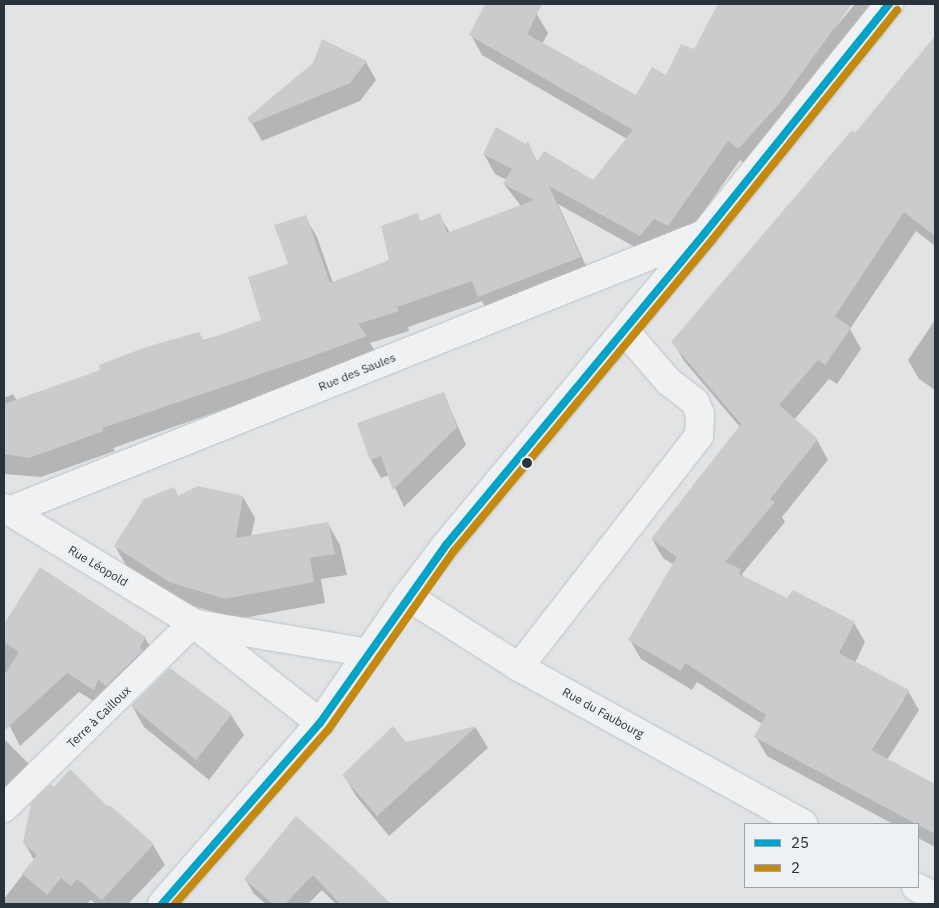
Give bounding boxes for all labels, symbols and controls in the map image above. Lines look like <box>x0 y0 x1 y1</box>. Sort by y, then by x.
street label: Rue des Saules <box>316 350 398 394</box>
unlabelled marker <box>522 458 532 468</box>
street label: Rue Léopold <box>66 543 130 589</box>
street label: Terre à Cailloux <box>64 683 134 751</box>
street label: Rue du Faubourg <box>560 685 646 741</box>
legend <box>744 823 919 888</box>
text: 25 <box>791 833 809 852</box>
text: 2 <box>791 858 800 877</box>

